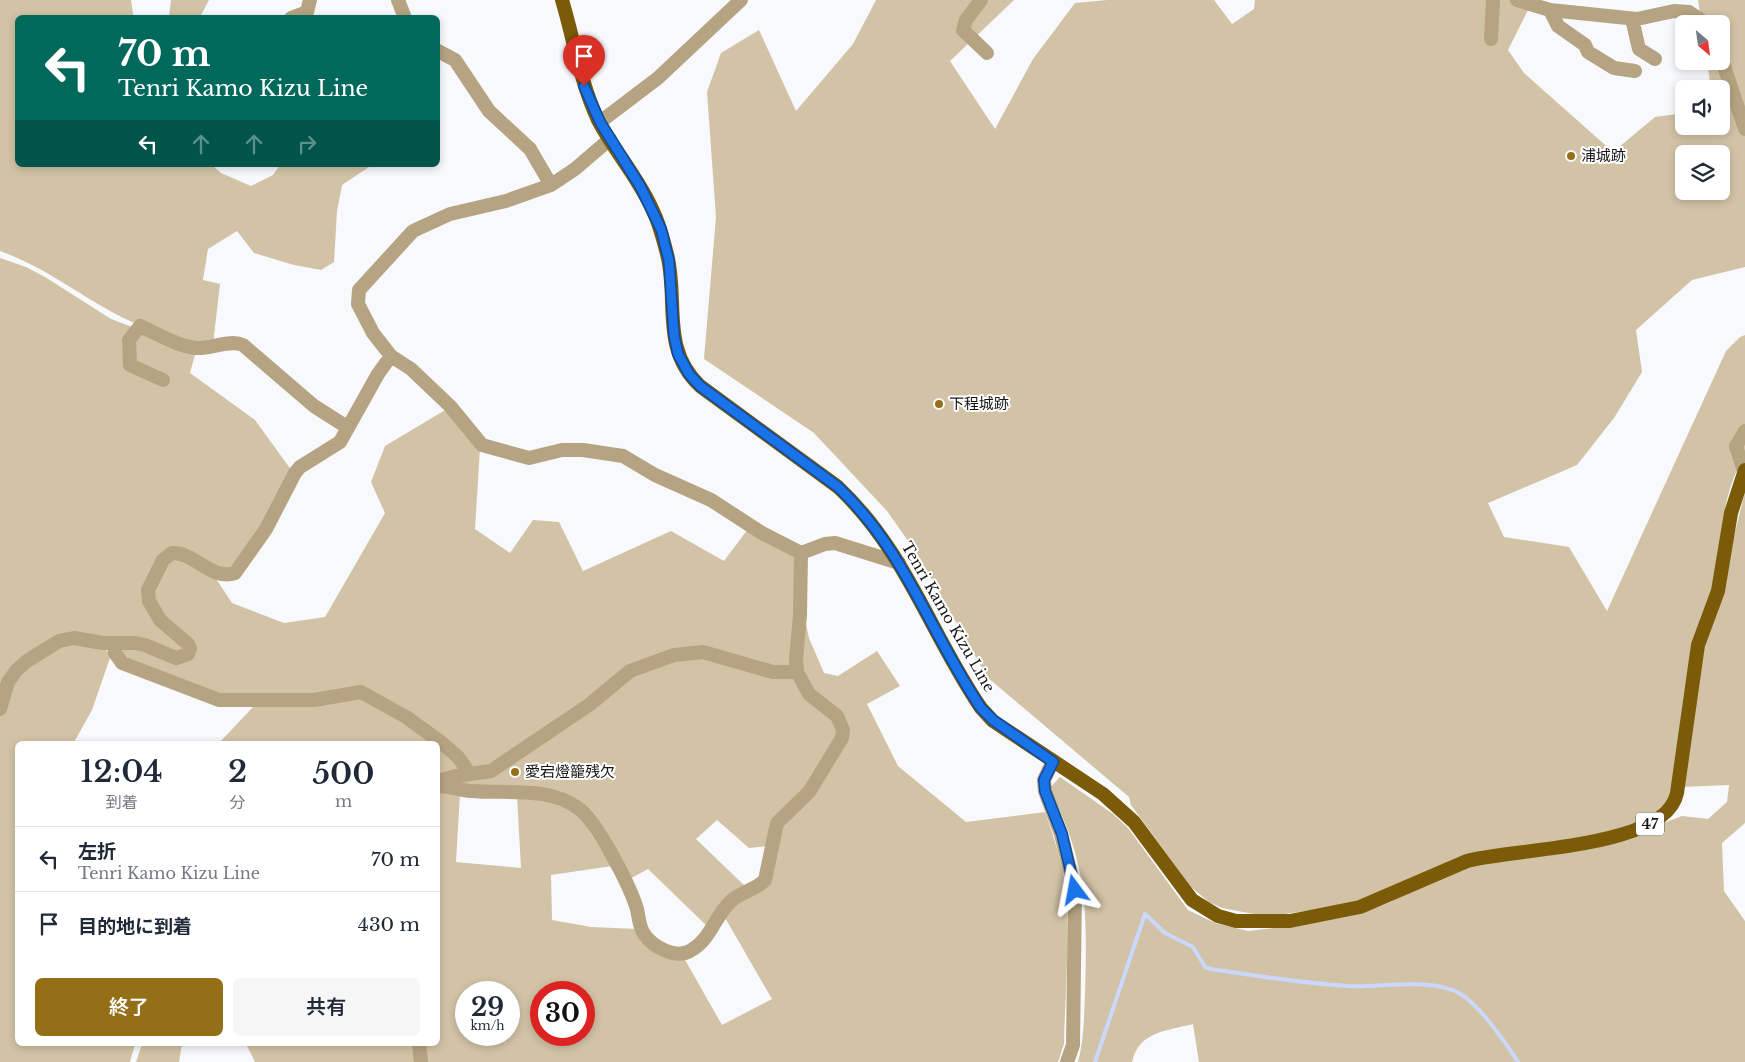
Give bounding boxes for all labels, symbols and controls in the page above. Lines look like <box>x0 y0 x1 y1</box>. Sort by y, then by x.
north arrow <box>1675 15 1730 70</box>
map controls <box>1675 15 1730 200</box>
text: 70 m <box>118 32 211 75</box>
icon: left <box>35 35 100 100</box>
pin <box>563 35 605 86</box>
icon: arrive <box>570 42 598 70</box>
text: Tenri Kamo Kizu Line <box>118 75 368 102</box>
button: sound <box>1675 80 1730 135</box>
icon: left <box>134 130 162 158</box>
icon: ahead <box>187 130 215 158</box>
icon: ahead <box>240 130 268 158</box>
icon: right <box>293 130 321 158</box>
button: layers <box>1675 145 1730 200</box>
place label: 浦城跡 <box>1581 146 1626 165</box>
marker: 浦城跡 <box>1565 150 1577 162</box>
place label: 下程城跡 <box>949 394 1009 413</box>
marker: 下程城跡 <box>933 398 945 410</box>
street label: Tenri Kamo Kizu Line <box>898 538 999 695</box>
text: 12:04 <box>80 753 163 790</box>
text: 2 <box>228 753 247 790</box>
text: 500 <box>313 755 375 792</box>
place label: 愛宕燈籠残欠 <box>525 762 615 781</box>
marker: 愛宕燈籠残欠 <box>509 766 521 778</box>
text: m <box>335 791 352 811</box>
text: 到着 <box>105 792 138 812</box>
text: 分 <box>230 792 246 812</box>
road number: 47 <box>1636 812 1664 836</box>
text: 左折 <box>78 840 116 863</box>
icon: left <box>35 845 63 873</box>
text: 70 m <box>371 848 420 871</box>
text: Tenri Kamo Kizu Line <box>78 863 260 883</box>
position arrow <box>1048 863 1100 915</box>
icon: arrive <box>35 910 63 938</box>
text: 430 m <box>358 913 420 936</box>
text: 目的地に到着 <box>78 915 192 938</box>
button: 終了 <box>35 978 223 1036</box>
button: 共有 <box>233 978 420 1036</box>
speed limit sign: 30 <box>530 981 595 1046</box>
text: 29 <box>471 992 504 1023</box>
text: km/h <box>470 1018 505 1033</box>

